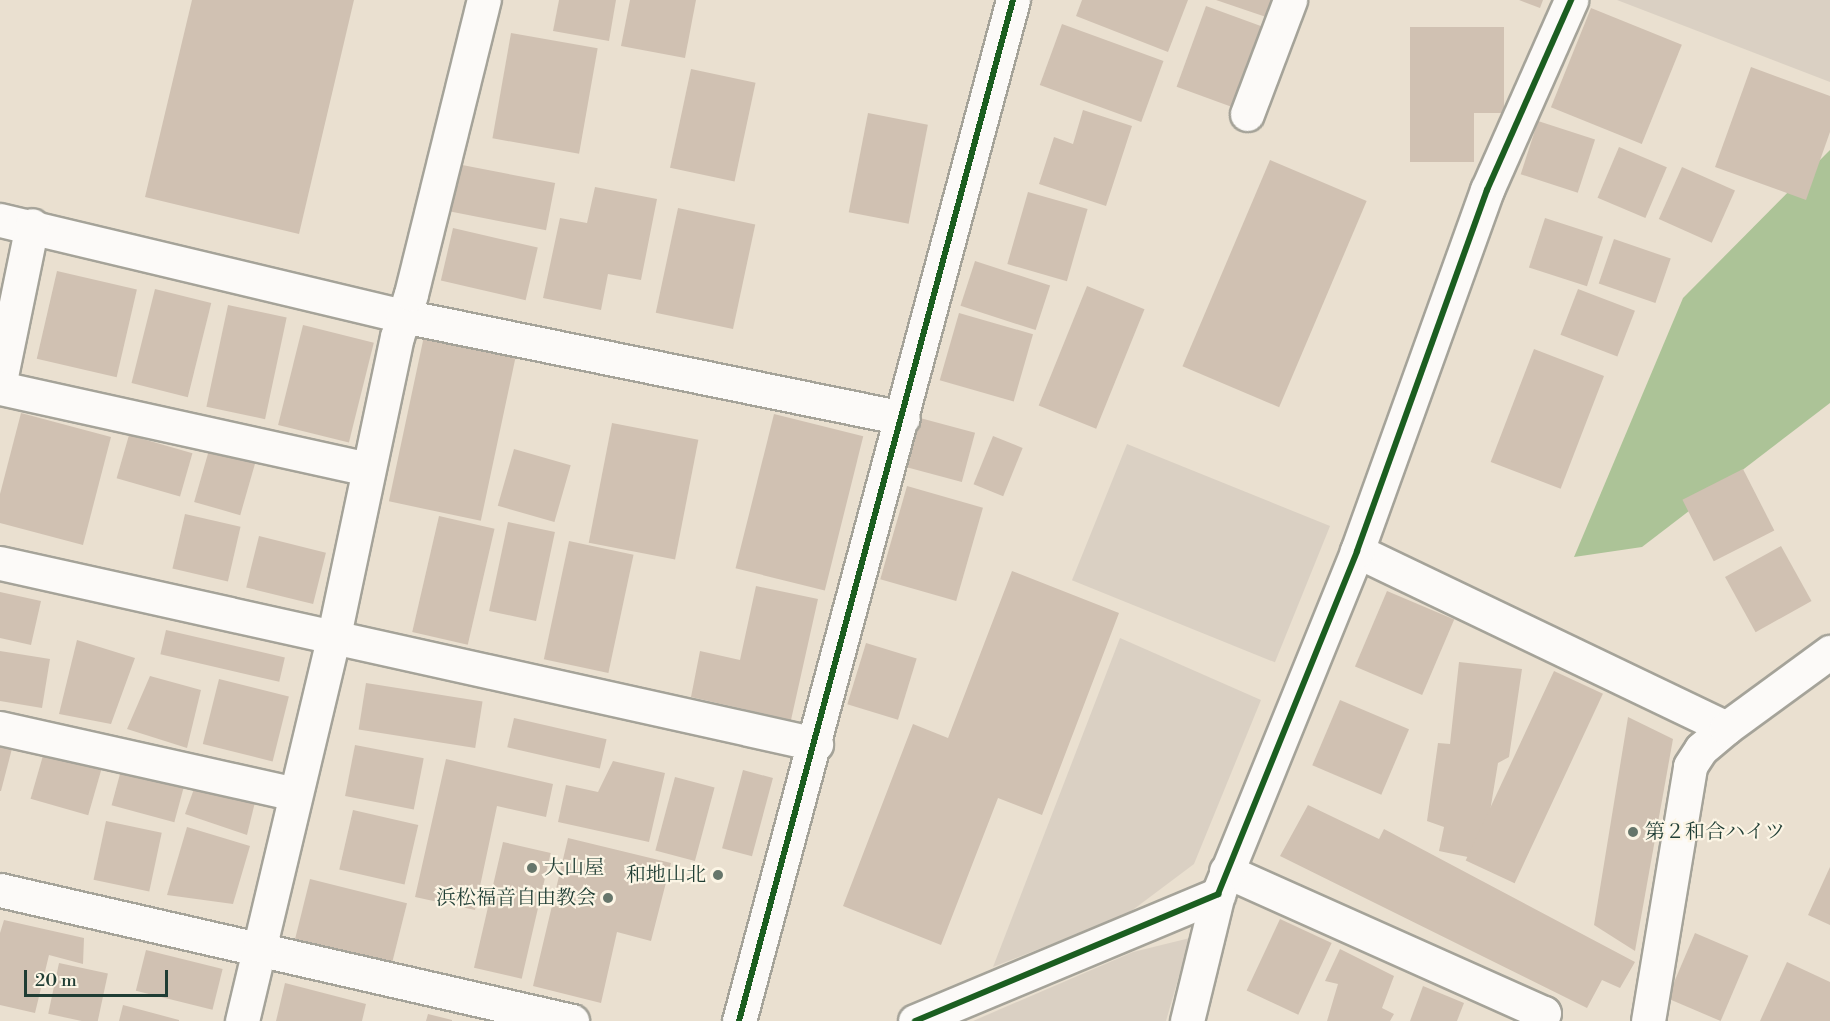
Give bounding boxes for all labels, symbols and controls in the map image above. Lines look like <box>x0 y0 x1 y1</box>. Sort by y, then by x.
place label: 第２和合ハイツ <box>1645 820 1785 844</box>
marker: 第２和合ハイツ <box>1626 825 1640 839</box>
place label: 大山屋 <box>544 856 604 880</box>
marker: 大山屋 <box>525 861 539 875</box>
place label: 和地山北 <box>626 863 706 887</box>
marker: 和地山北 <box>711 868 725 882</box>
place label: 浜松福音自由教会 <box>436 886 596 910</box>
marker: 浜松福音自由教会 <box>601 891 615 905</box>
scale bar <box>27 958 171 996</box>
text: 20 m <box>35 969 77 992</box>

